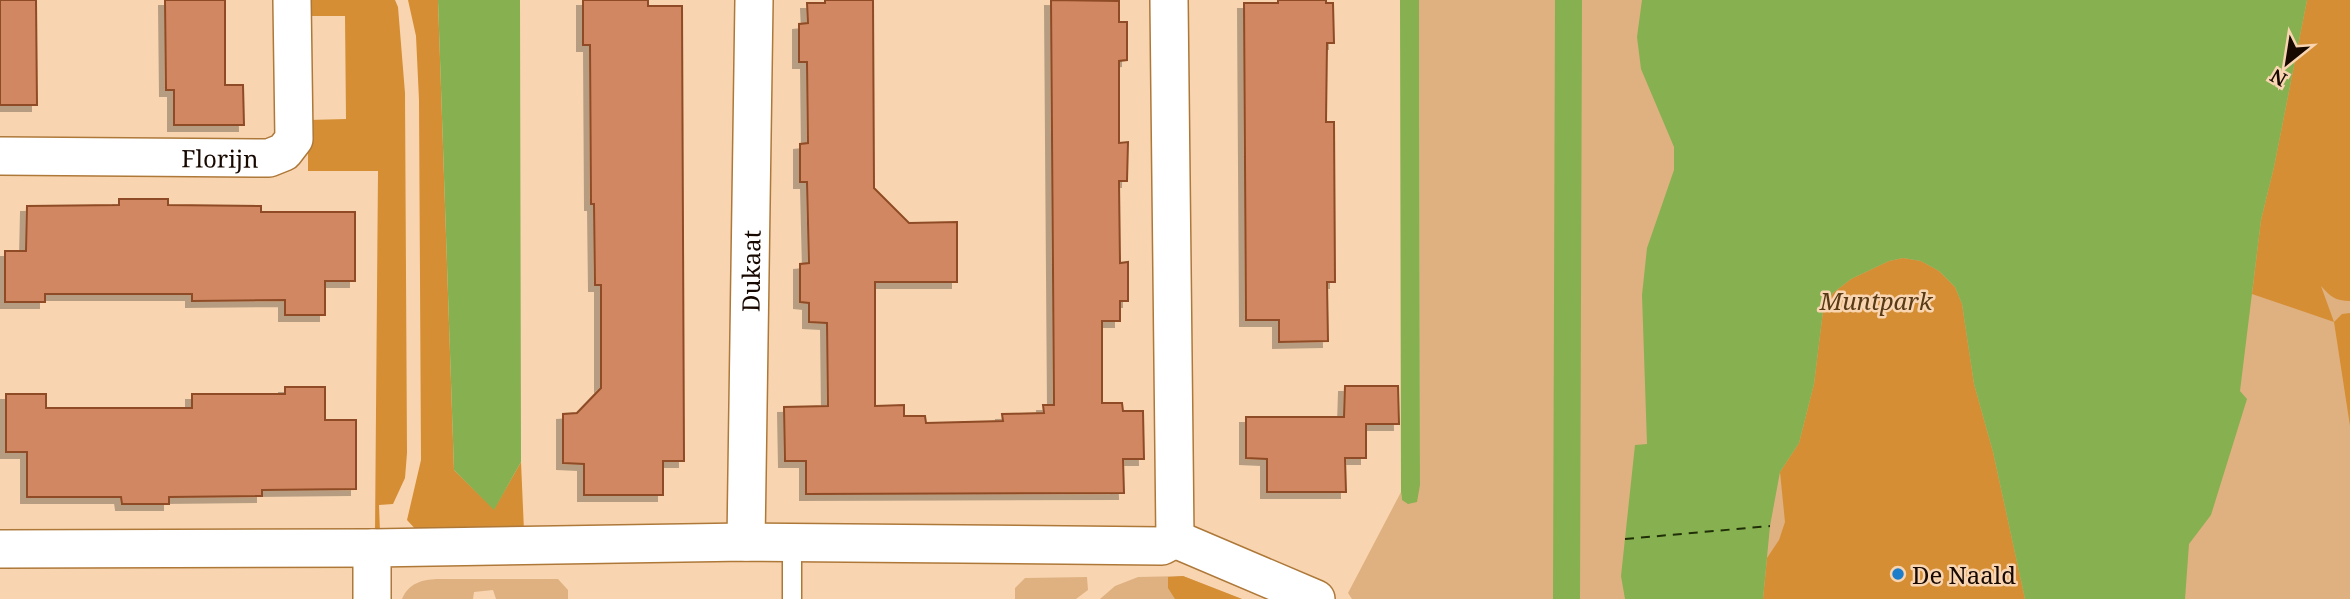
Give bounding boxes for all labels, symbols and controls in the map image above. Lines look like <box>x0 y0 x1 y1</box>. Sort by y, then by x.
north arrow <box>2252 28 2322 98</box>
text: N <box>2265 63 2291 93</box>
street label: Florijn <box>181 141 259 174</box>
street label: Dukaat <box>733 230 767 312</box>
park label: Muntpark <box>1819 284 1934 317</box>
place label: De Naald <box>1912 558 2016 591</box>
marker: De Naald <box>1890 566 1906 582</box>

